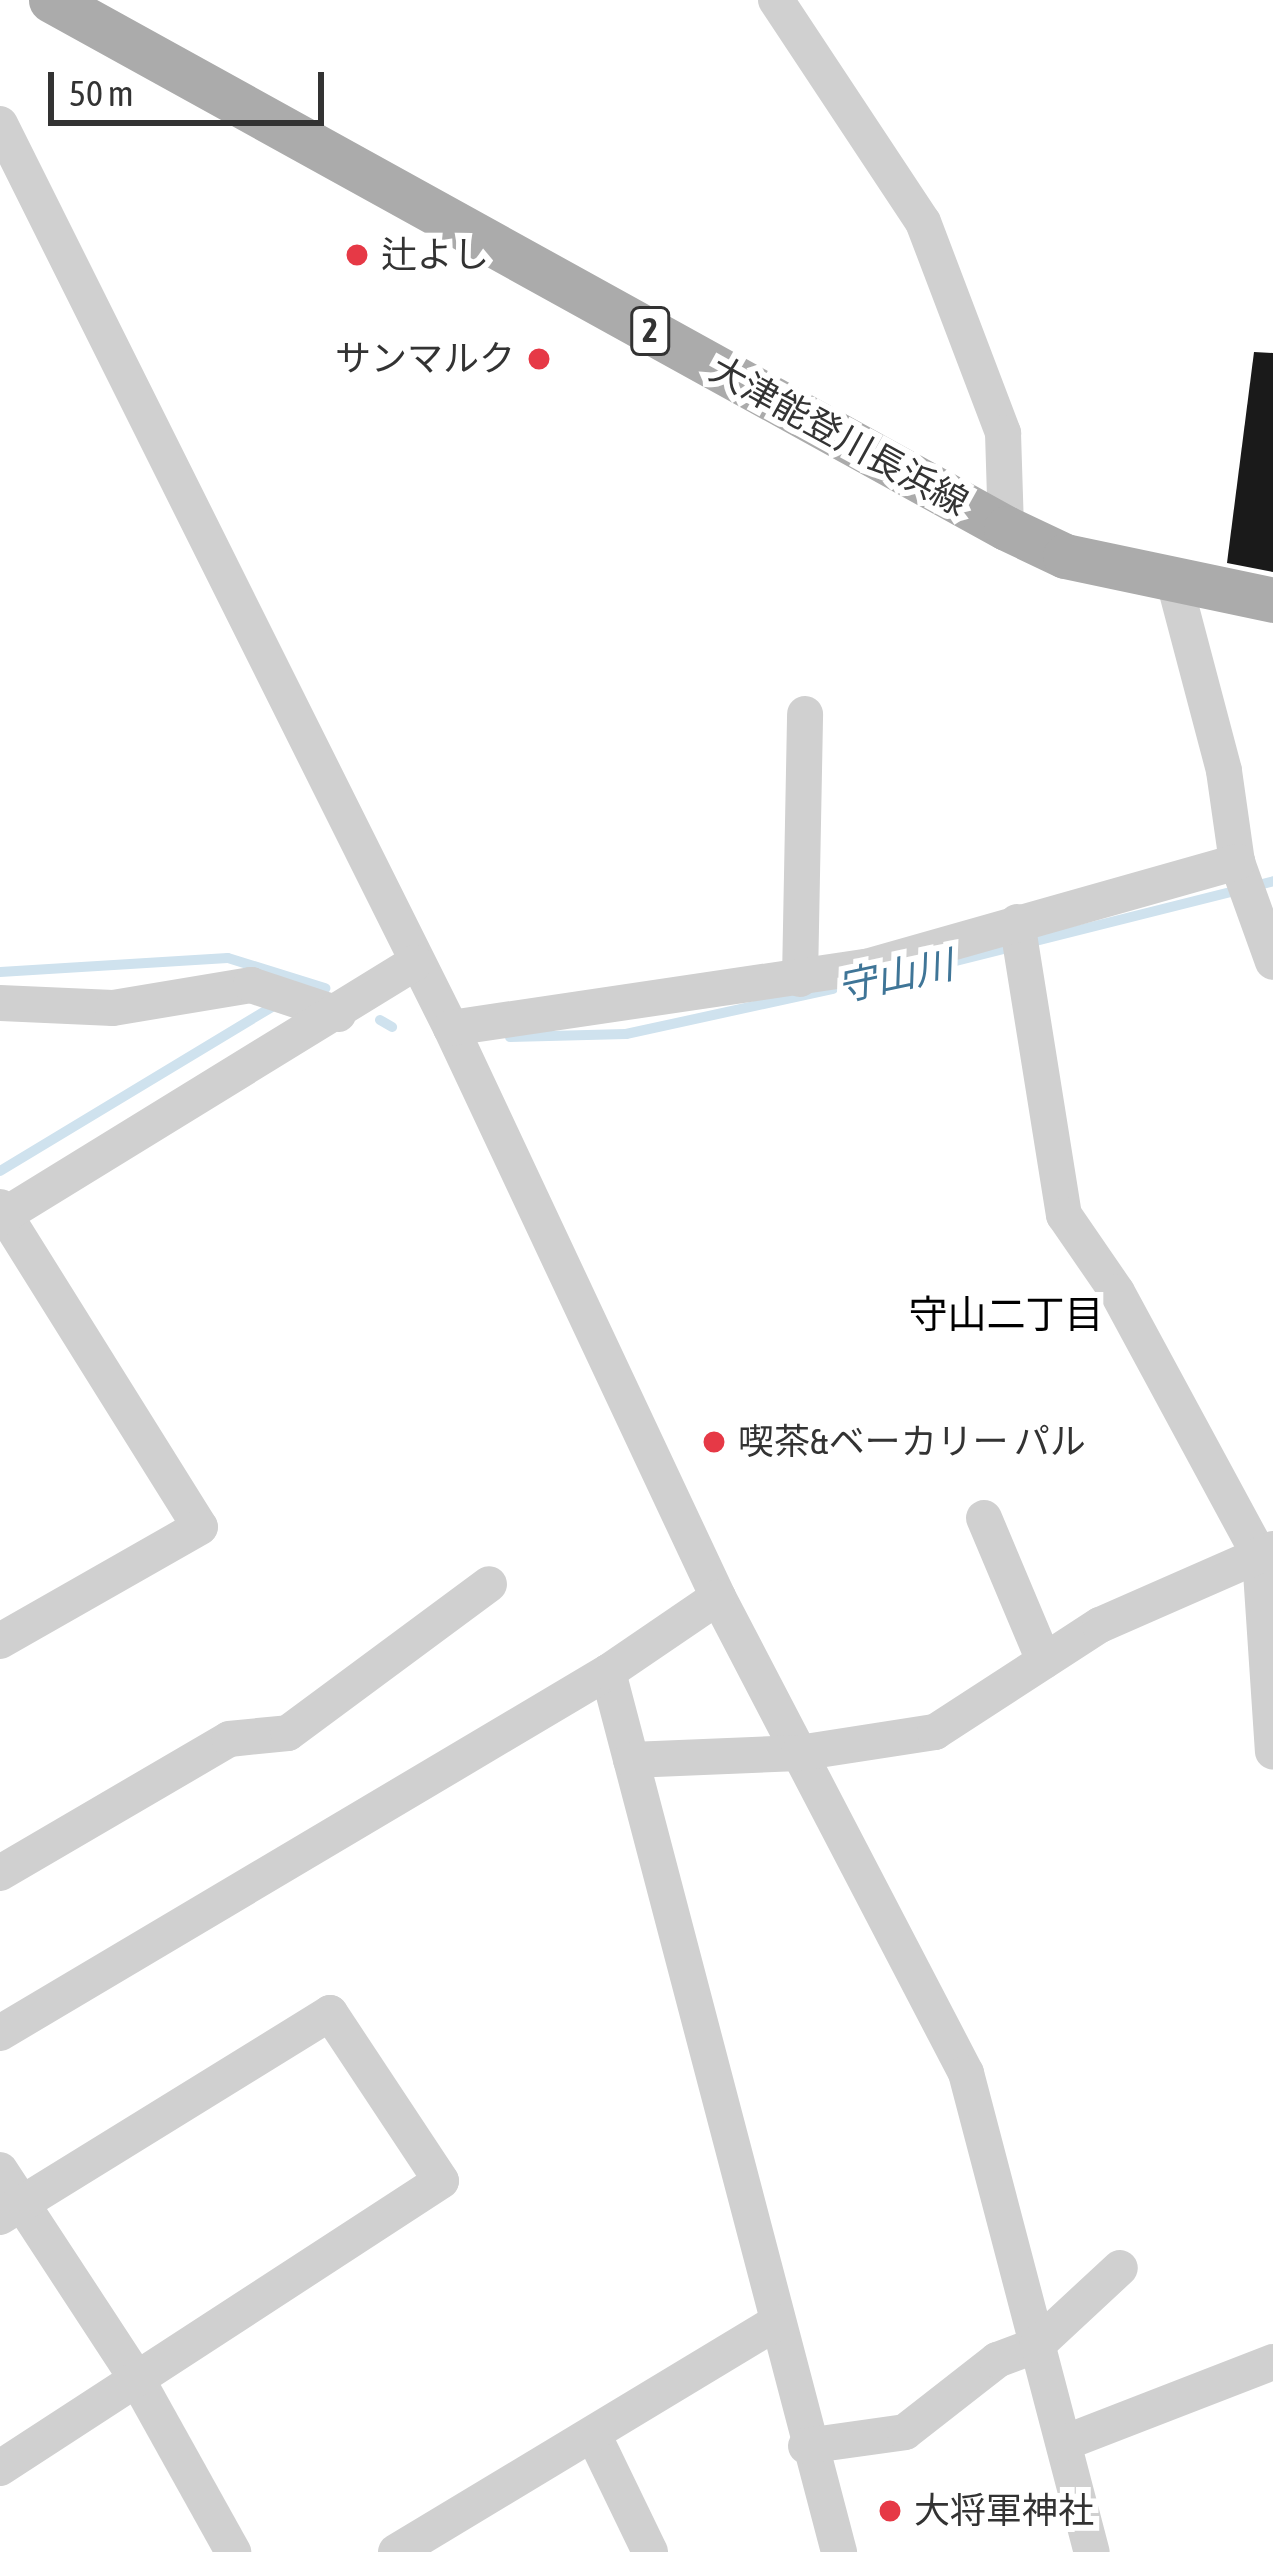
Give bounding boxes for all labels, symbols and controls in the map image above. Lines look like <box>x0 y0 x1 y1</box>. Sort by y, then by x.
scale bar <box>54 48 330 122</box>
text: 50 m <box>69 72 134 114</box>
place label: 辻よし <box>381 233 489 277</box>
marker: 辻よし <box>344 242 370 268</box>
road number: 2 <box>629 304 671 358</box>
place label: サンマルク <box>335 337 515 381</box>
marker: サンマルク <box>526 346 552 372</box>
street label: 大津能登川長浜線 <box>703 347 975 525</box>
water label: 守山川 <box>833 941 957 1011</box>
district label: 守山二丁目 <box>909 1291 1103 1337</box>
place label: 喫茶&ベーカリー パル <box>738 1420 1086 1464</box>
marker: 喫茶&ベーカリー パル <box>701 1429 727 1455</box>
place label: 大将軍神社 <box>914 2489 1094 2533</box>
marker: 大将軍神社 <box>877 2498 903 2524</box>

